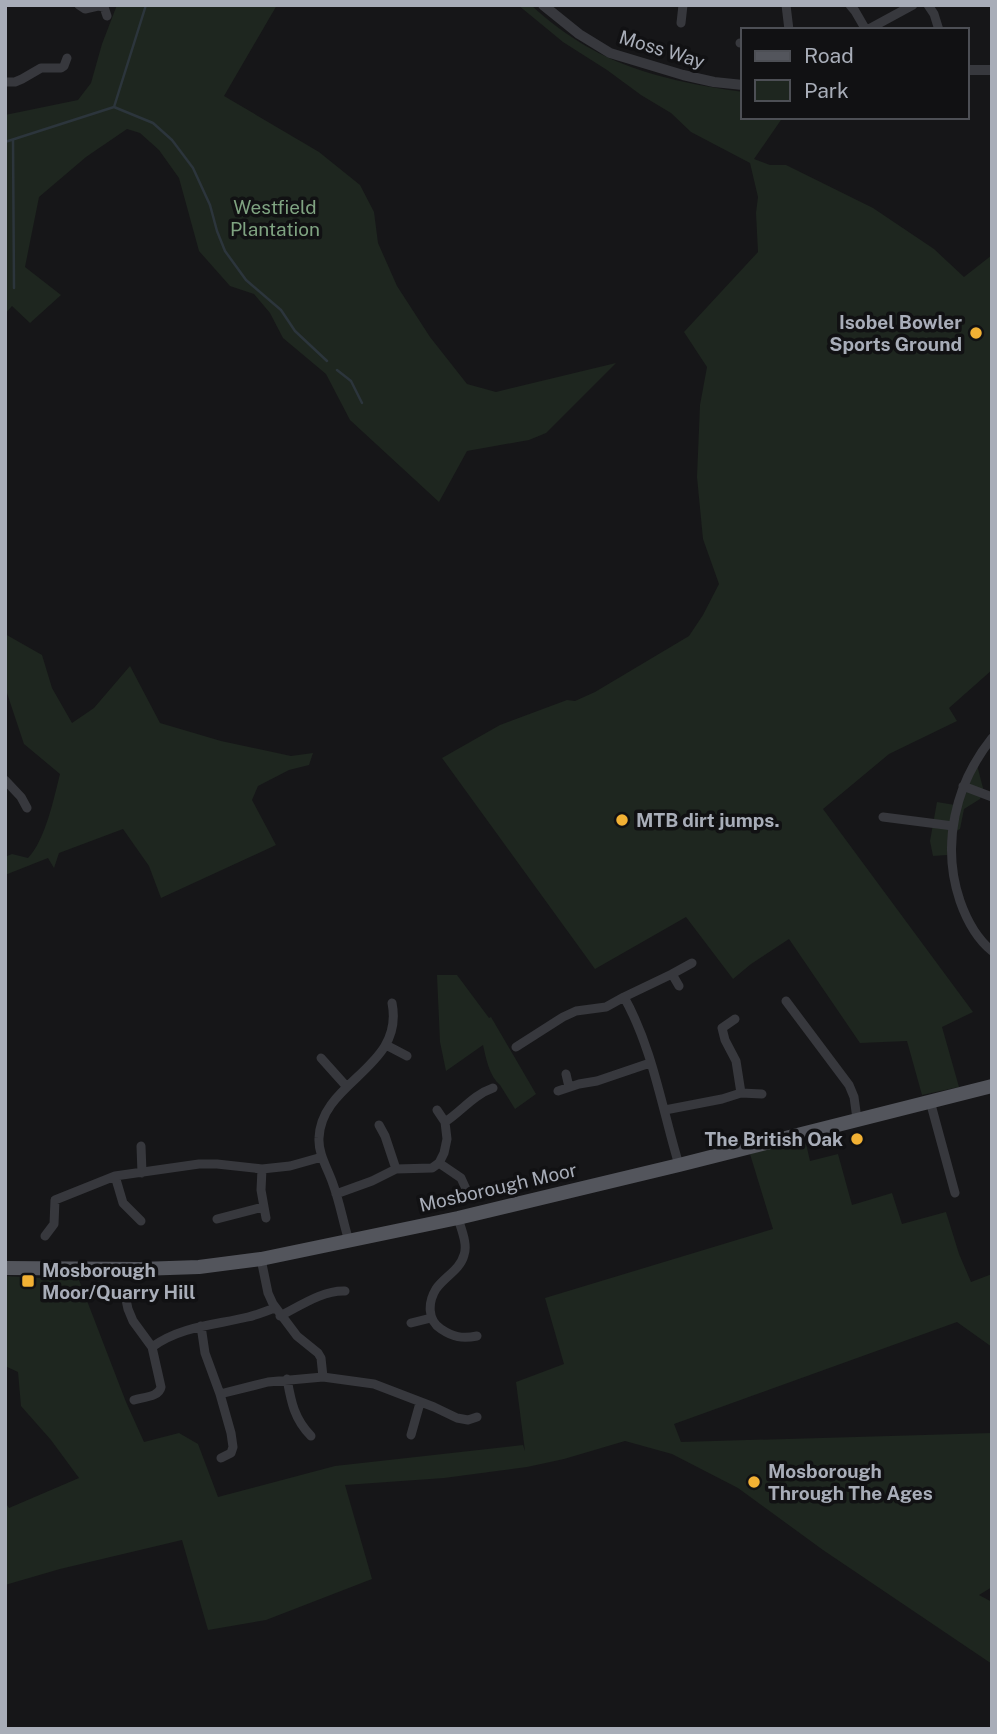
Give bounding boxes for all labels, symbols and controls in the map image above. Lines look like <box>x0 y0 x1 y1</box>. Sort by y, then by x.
street label: Moss Way <box>617 26 707 72</box>
legend <box>741 28 969 119</box>
text: Road <box>804 43 854 68</box>
text: Park <box>804 78 849 103</box>
park label: Westfield Plantation <box>230 196 320 240</box>
place label: Isobel Bowler Sports Ground <box>829 311 962 355</box>
marker: Isobel Bowler Sports Ground <box>968 325 984 341</box>
place label: MTB dirt jumps. <box>636 809 780 831</box>
marker: MTB dirt jumps. <box>614 812 630 828</box>
place label: The British Oak <box>705 1128 843 1150</box>
marker: The British Oak <box>849 1131 865 1147</box>
street label: Mosborough Moor <box>417 1158 579 1216</box>
place label: Mosborough Moor/Quarry Hill <box>42 1259 196 1303</box>
marker: Mosborough Moor/Quarry Hill <box>20 1273 36 1289</box>
place label: Mosborough Through The Ages <box>768 1460 933 1504</box>
marker: Mosborough Through The Ages <box>746 1474 762 1490</box>

